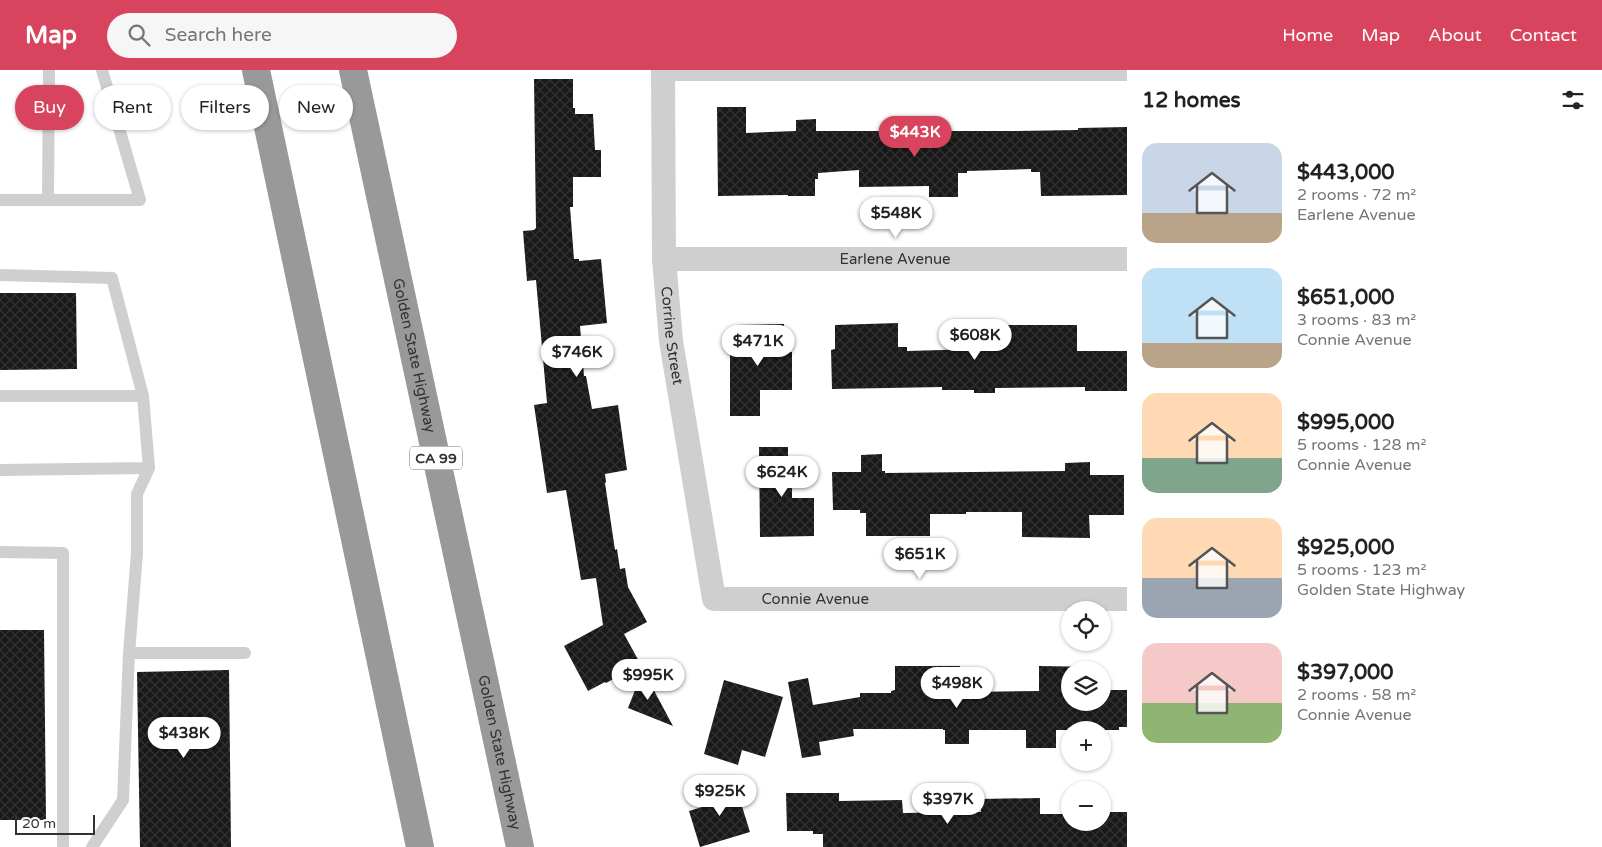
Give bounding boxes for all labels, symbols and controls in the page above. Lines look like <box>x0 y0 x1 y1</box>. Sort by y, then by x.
search box <box>107 13 457 58</box>
text: Map <box>25 21 77 50</box>
icon: search <box>125 21 153 49</box>
text: Search here <box>165 24 272 46</box>
text: Home <box>1282 24 1333 46</box>
text: Map <box>1361 24 1400 46</box>
text: About <box>1428 24 1482 46</box>
text: Contact <box>1510 24 1577 46</box>
chip: Buy <box>15 85 84 130</box>
chip: Rent <box>94 85 171 130</box>
chip: Filters <box>181 85 269 130</box>
chip: New <box>279 85 353 130</box>
icon: filters <box>1559 86 1587 114</box>
text: 12 homes <box>1142 88 1241 113</box>
pin: $443K <box>880 116 950 158</box>
text: $443K <box>890 122 940 142</box>
text: $443,000 <box>1297 160 1395 185</box>
icon: home <box>1182 163 1242 223</box>
text: 2 rooms · 72 m² <box>1297 185 1416 205</box>
pin: $548K <box>861 196 931 239</box>
text: $548K <box>871 203 921 223</box>
text: Earlene Avenue <box>1297 205 1415 225</box>
street label: Earlene Avenue <box>839 250 951 268</box>
street label: Golden State Highway <box>389 276 440 435</box>
text: $651,000 <box>1297 285 1395 310</box>
street label: Corrine Street <box>657 286 687 386</box>
icon: home <box>1182 288 1242 348</box>
text: 3 rooms · 83 m² <box>1297 310 1416 330</box>
pin: $608K <box>940 318 1010 361</box>
pin: $471K <box>723 324 793 367</box>
text: $608K <box>950 325 1000 345</box>
text: Connie Avenue <box>1297 330 1412 350</box>
text: $471K <box>733 331 783 351</box>
pin: $746K <box>542 336 612 378</box>
text: $746K <box>552 342 602 362</box>
text: $995,000 <box>1297 410 1394 435</box>
icon: home <box>1182 413 1242 473</box>
text: 5 rooms · 128 m² <box>1297 435 1426 455</box>
road number: CA 99 <box>410 446 462 469</box>
text: Connie Avenue <box>1297 455 1412 475</box>
pin: $624K <box>747 456 817 498</box>
text: $624K <box>757 462 807 482</box>
text: $925,000 <box>1297 535 1394 560</box>
pin: $651K <box>885 538 955 580</box>
icon: home <box>1182 538 1242 598</box>
text: $651K <box>895 544 945 564</box>
text: 5 rooms · 123 m² <box>1297 560 1426 580</box>
text: Golden State Highway <box>1297 580 1465 600</box>
street label: Connie Avenue <box>761 590 869 608</box>
map controls <box>1061 601 1111 831</box>
button: locate <box>1061 601 1111 651</box>
pin: $995K <box>613 658 683 701</box>
text: $397,000 <box>1297 660 1393 685</box>
button: layers <box>1061 661 1111 711</box>
icon: home <box>1182 663 1242 723</box>
text: $995K <box>623 665 673 685</box>
pin: $498K <box>922 666 992 709</box>
street label: Golden State Highway <box>474 673 525 831</box>
text: $498K <box>932 673 982 693</box>
text: 2 rooms · 58 m² <box>1297 685 1416 705</box>
text: Connie Avenue <box>1297 705 1412 725</box>
pin: $438K <box>149 716 219 759</box>
button: + <box>1061 721 1111 771</box>
text: $438K <box>159 723 209 743</box>
pin: $925K <box>685 774 755 817</box>
text: $925K <box>695 781 745 801</box>
button: − <box>1061 781 1111 831</box>
pin: $397K <box>913 782 983 825</box>
text: $397K <box>923 789 973 809</box>
scale bar <box>15 812 95 835</box>
text: 20 m <box>22 815 56 832</box>

